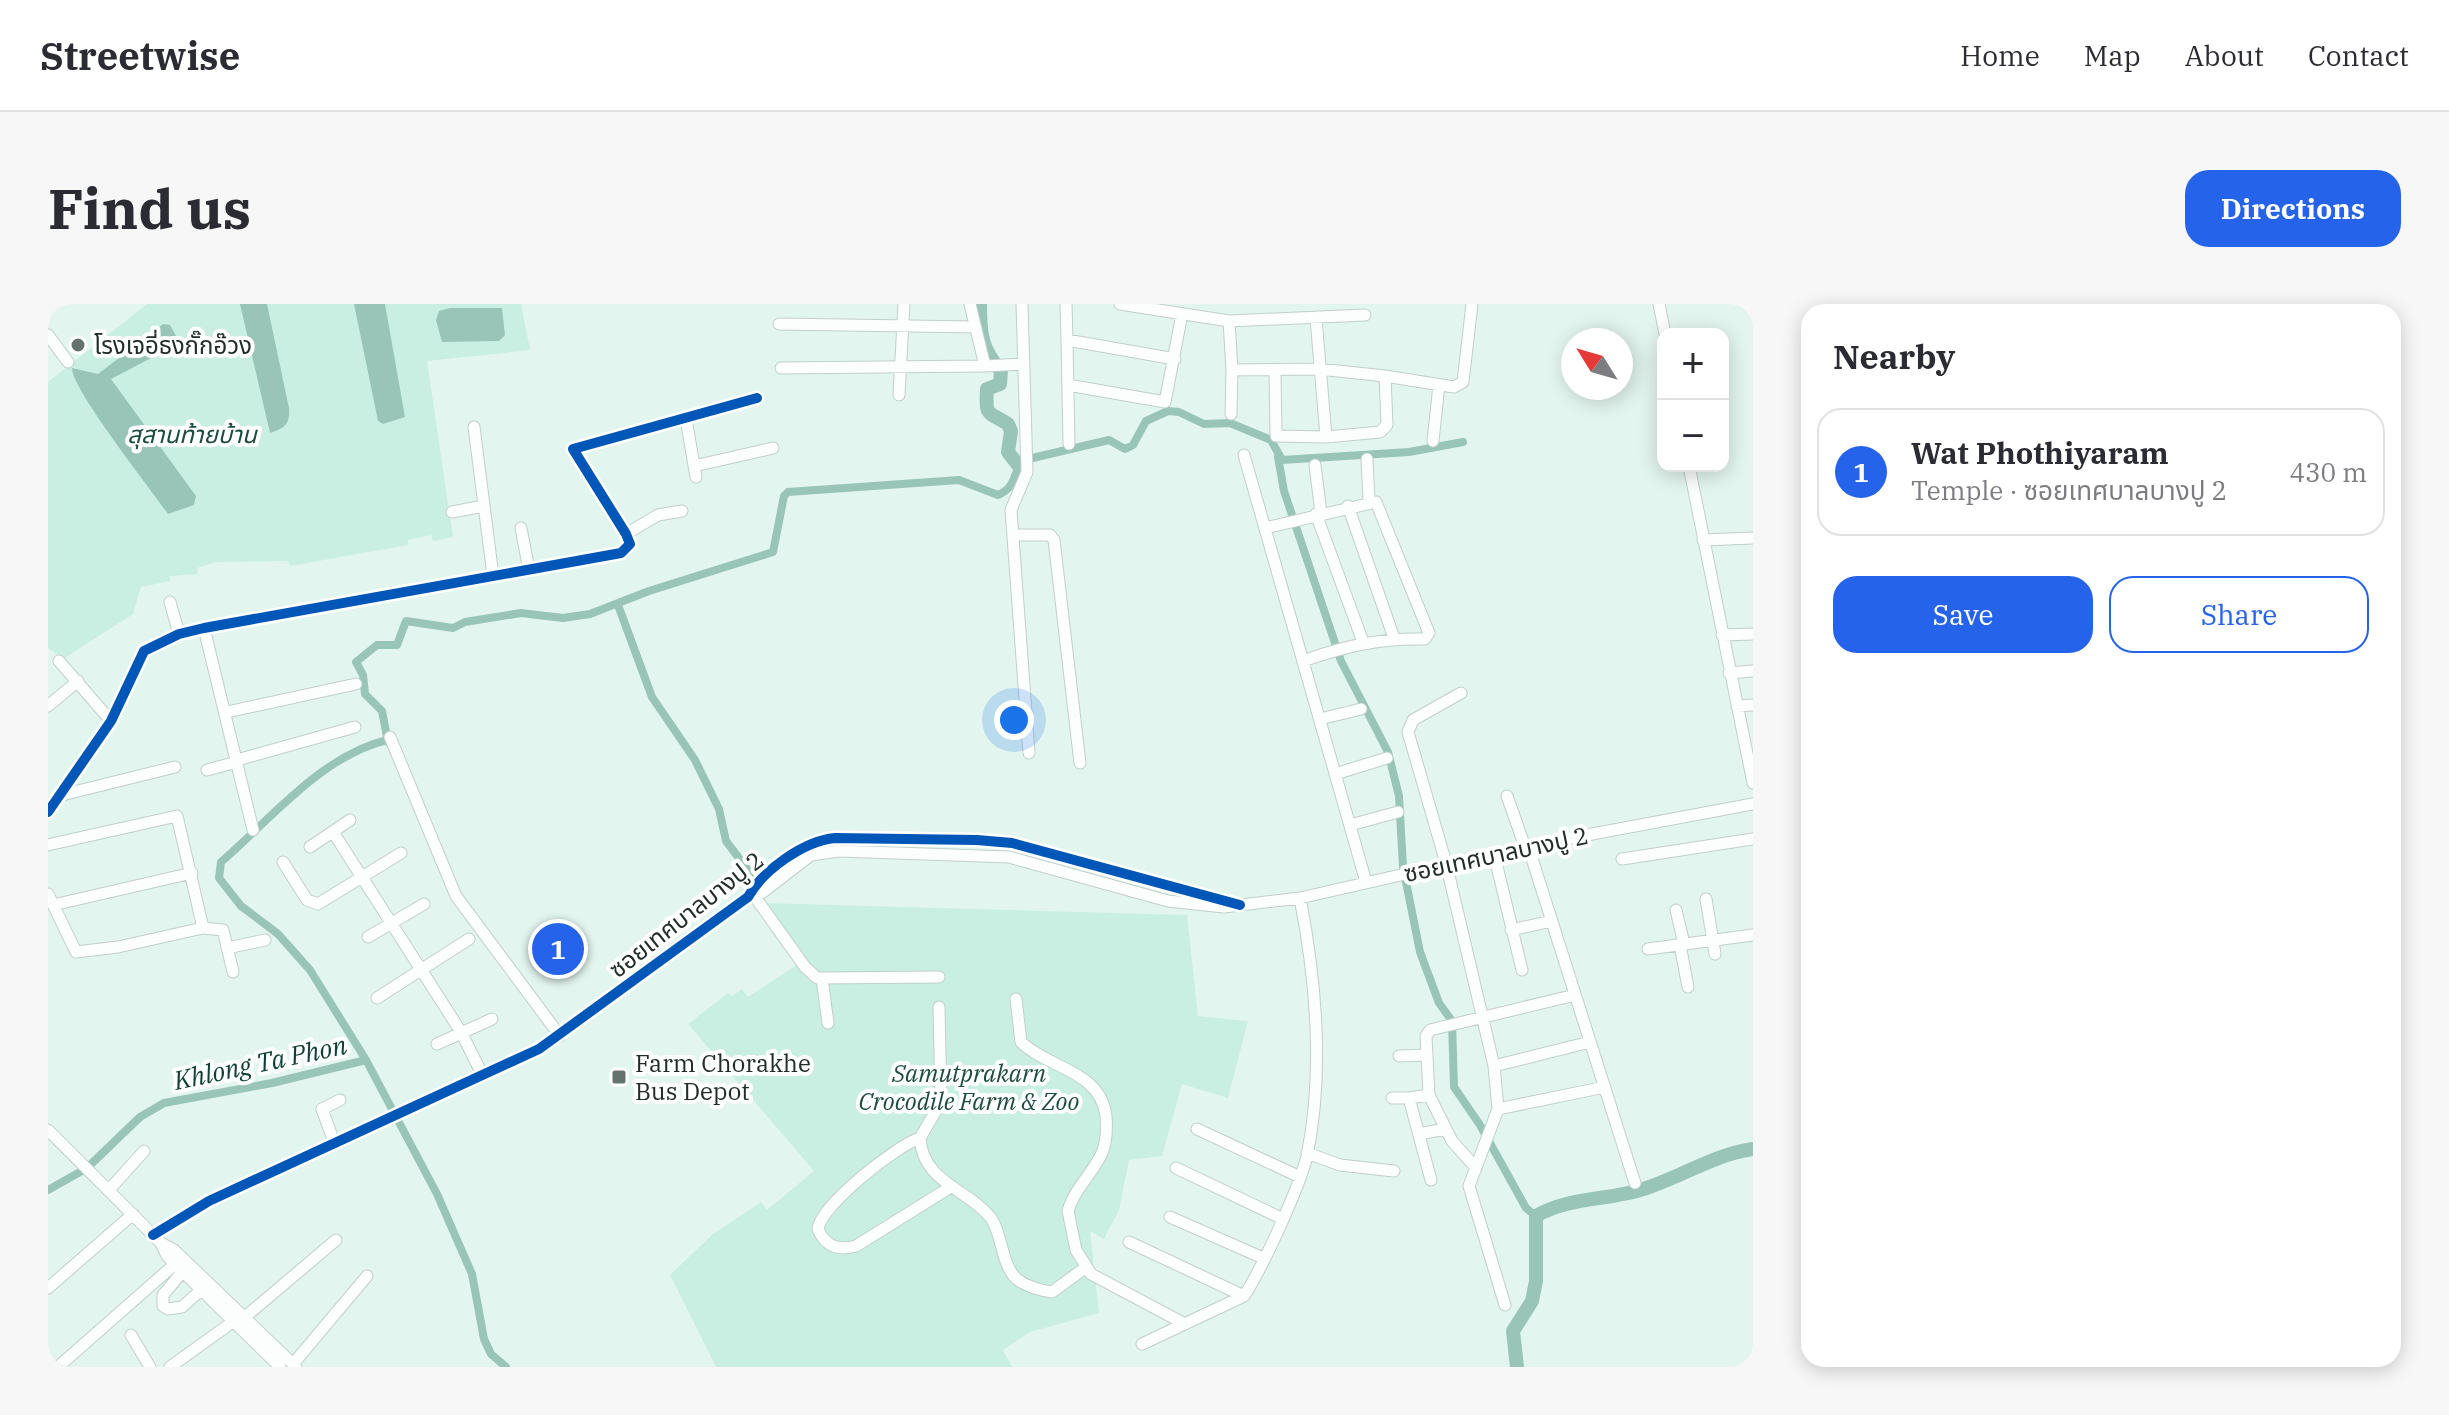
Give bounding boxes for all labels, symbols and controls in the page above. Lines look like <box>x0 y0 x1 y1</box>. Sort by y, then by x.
text: Streetwise <box>40 31 240 80</box>
text: Home <box>1960 37 2040 74</box>
text: Map <box>2084 37 2141 74</box>
text: About <box>2185 37 2264 74</box>
text: Contact <box>2308 37 2409 74</box>
button: Directions <box>2185 170 2401 247</box>
text: Find us <box>48 172 251 244</box>
north arrow <box>1561 328 1633 400</box>
map controls <box>1657 328 1729 472</box>
button: + <box>1657 328 1729 400</box>
place label: โรงเจอี่ธงกั๊กอ๊วง <box>94 329 252 361</box>
text: Nearby <box>1833 334 1955 378</box>
marker: โรงเจอี่ธงกั๊กอ๊วง <box>69 336 87 354</box>
button: − <box>1657 400 1729 472</box>
park label: สุสานท้ายบ้าน <box>127 418 258 450</box>
text: Wat Phothiyaram <box>1911 433 2169 472</box>
text: 1 <box>1853 455 1869 489</box>
text: 430 m <box>2289 455 2367 489</box>
text: Temple · ซอยเทศบาลบางปู 2 <box>1911 473 2227 507</box>
button: Save <box>1833 576 2093 653</box>
button: Share <box>2109 576 2369 653</box>
your location <box>994 700 1034 740</box>
street label: ซอยเทศบาลบางปู 2 <box>1401 819 1591 889</box>
street label: ซอยเทศบาลบางปู 2 <box>602 844 770 984</box>
pin: 1 <box>532 919 584 979</box>
water label: Khlong Ta Phon <box>169 1027 350 1097</box>
place label: Farm Chorakhe Bus Depot <box>635 1047 811 1107</box>
park label: Samutprakarn Crocodile Farm & Zoo <box>859 1057 1080 1117</box>
marker: Farm Chorakhe Bus Depot <box>610 1068 628 1086</box>

